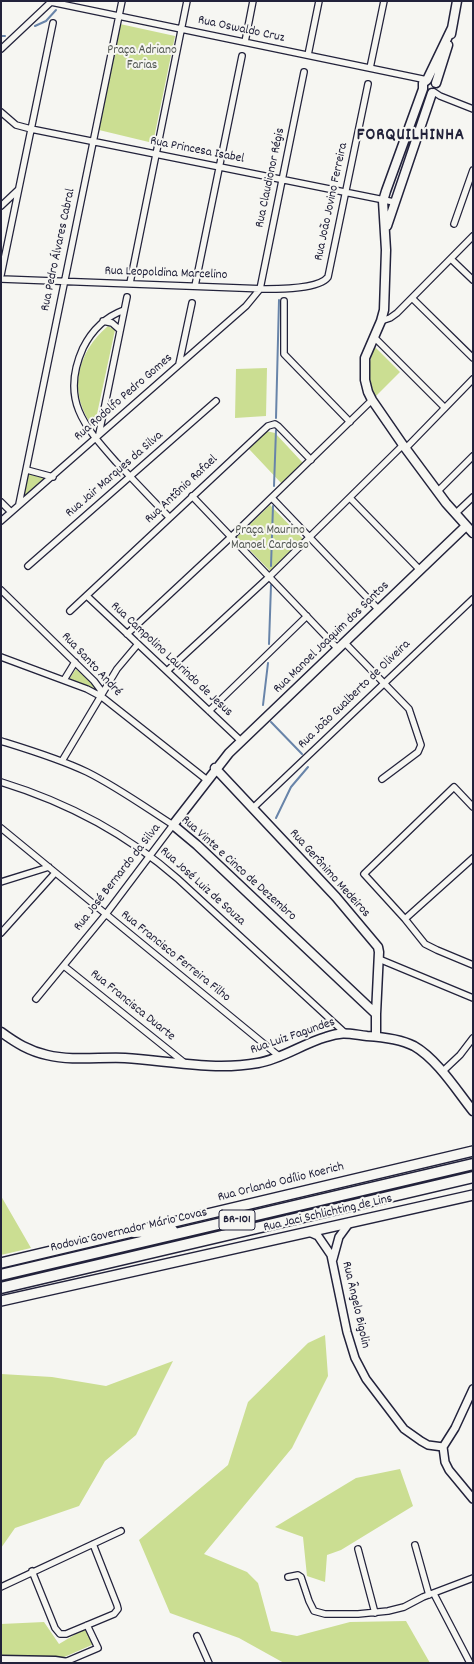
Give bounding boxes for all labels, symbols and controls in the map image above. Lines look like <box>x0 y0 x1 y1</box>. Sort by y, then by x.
street label: Rua Oswaldo Cruz <box>196 13 286 47</box>
park label: Praça Adriano Farias <box>107 43 177 74</box>
street label: Rua Claudionor Régis <box>253 127 289 229</box>
district label: FORQUILHINHA <box>357 127 465 147</box>
street label: Rua Princesa Isabel <box>149 134 245 168</box>
street label: Rua João Jovino Ferreira <box>312 142 352 262</box>
street label: Rua Pedro Álvares Cabral <box>38 187 80 313</box>
street label: Rua Leopoldina Marcelino <box>104 264 228 284</box>
street label: Rua Rodolfo Pedro Gomes <box>72 351 176 445</box>
street label: Rua Jair Marques da Silva <box>63 428 167 522</box>
street label: Rua Antônio Rafael <box>142 452 222 528</box>
park label: Praça Maurino Manoel Cardoso <box>231 523 309 554</box>
street label: Rua Manoel Joaquim dos Santos <box>271 579 393 697</box>
street label: Rua Campolino Laurindo de Jesus <box>107 599 235 721</box>
street label: Rua Santo André <box>57 630 125 700</box>
street label: Rua João Gualberto de Oliveira <box>296 637 414 753</box>
street label: Rua Vinte e Cinco de Dezembro <box>177 813 299 925</box>
street label: Rua José Bernardo da Silva <box>71 821 165 935</box>
street label: Rua Gerônimo Medeiros <box>285 827 373 921</box>
street label: Rua José Luiz de Souza <box>156 844 248 930</box>
street label: Rua Francisco Ferreira Filho <box>117 908 233 1006</box>
street label: Rua Francisca Duarte <box>86 967 178 1045</box>
street label: Rua Luiz Fagundes <box>249 1015 337 1059</box>
street label: Rua Orlando Odílio Koerich <box>216 1160 346 1206</box>
street label: Rua Jaci Schlichting de Lins <box>262 1192 394 1236</box>
street label: Rodovia Governador Mário Covas <box>49 1205 209 1257</box>
road number: BR-101 <box>219 1210 255 1230</box>
street label: Rua Ângelo Bigolin <box>337 1260 373 1350</box>

